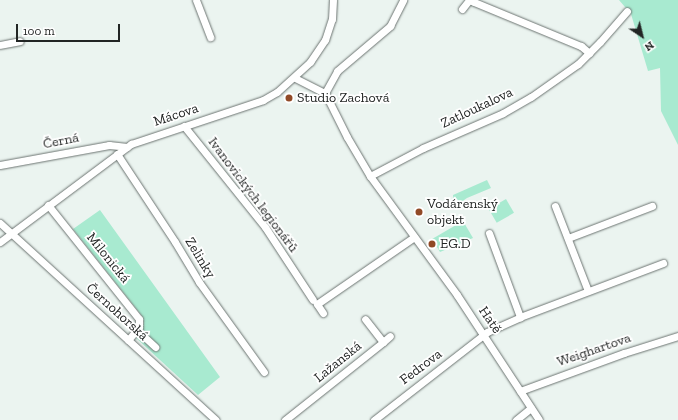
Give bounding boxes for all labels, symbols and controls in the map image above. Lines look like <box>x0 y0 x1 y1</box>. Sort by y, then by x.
scale bar <box>18 16 122 42</box>
north arrow <box>622 16 662 56</box>
text: 100 m <box>23 24 55 38</box>
text: N <box>642 39 656 54</box>
street label: Zatloukalova <box>438 84 516 132</box>
place label: Studio Zachová <box>297 90 389 106</box>
marker: Studio Zachová <box>284 93 294 103</box>
street label: Mácova <box>151 100 201 130</box>
street label: Černá <box>42 129 80 153</box>
street label: Ivanovických legionářů <box>204 134 302 256</box>
place label: Vodárenský objekt <box>427 196 498 228</box>
marker: Vodárenský objekt <box>414 207 424 217</box>
street label: Milonická <box>83 230 133 286</box>
street label: Zelinky <box>181 234 219 282</box>
place label: EG.D <box>440 236 471 252</box>
marker: EG.D <box>427 239 437 249</box>
street label: Černohorská <box>82 280 152 344</box>
street label: Hatě <box>475 303 505 337</box>
street label: Weighartova <box>555 330 633 370</box>
street label: Lažanská <box>311 338 365 386</box>
street label: Fedrova <box>397 346 445 388</box>

